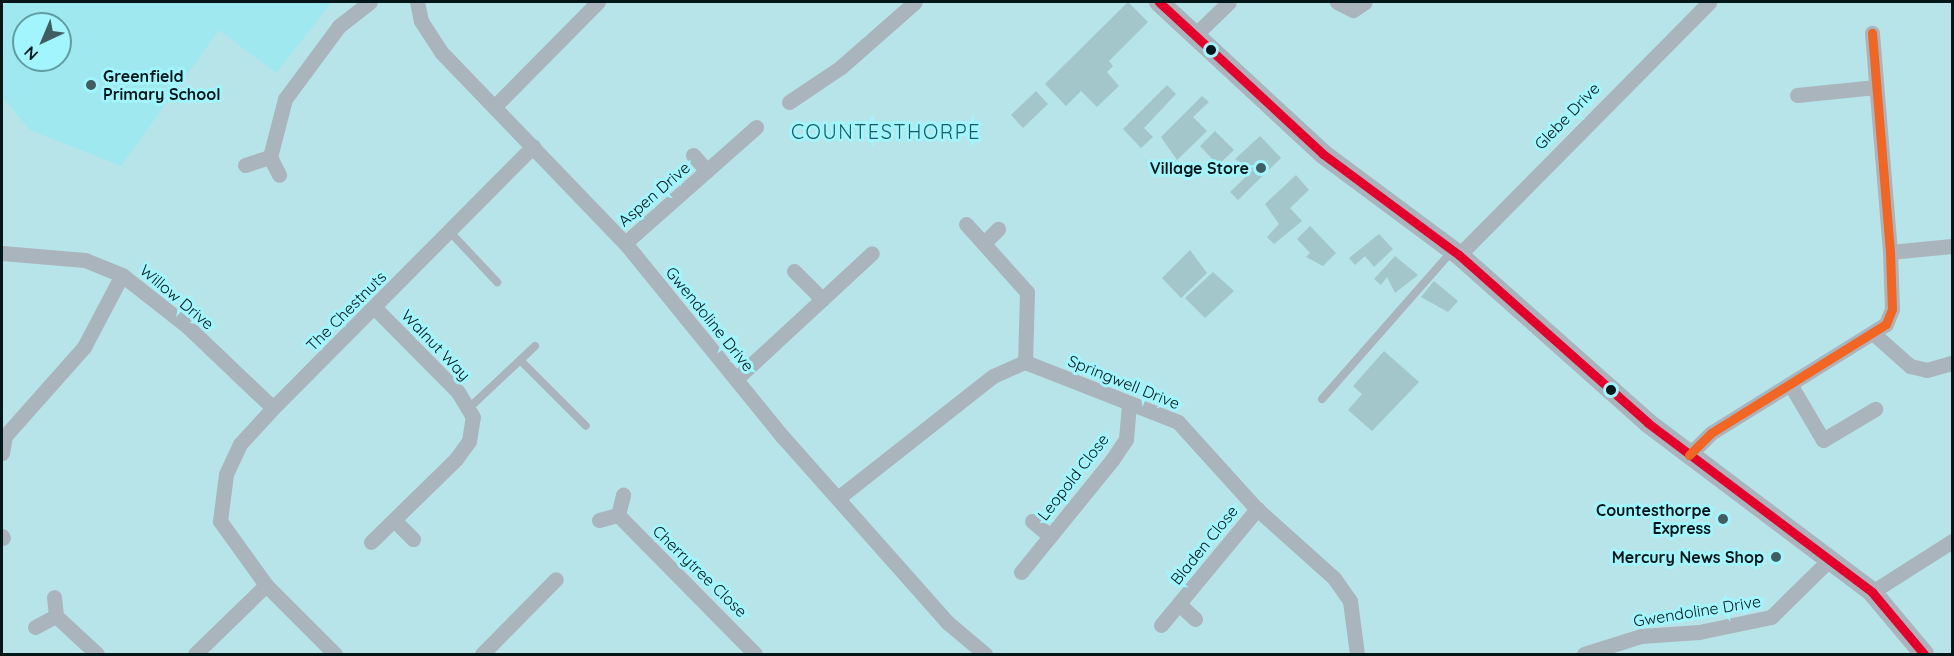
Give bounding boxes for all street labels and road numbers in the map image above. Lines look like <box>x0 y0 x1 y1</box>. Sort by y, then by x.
street label: Glebe Drive <box>1530 79 1604 153</box>
street label: Aspen Drive <box>614 158 694 230</box>
street label: Willow Drive <box>136 261 218 333</box>
street label: Gwendoline Drive <box>662 263 758 375</box>
street label: The Chestnuts <box>302 267 390 355</box>
street label: Walnut Way <box>398 306 474 384</box>
street label: Springwell Drive <box>1065 351 1183 413</box>
street label: Leopold Close <box>1033 430 1113 524</box>
street label: Bladen Close <box>1166 502 1242 588</box>
street label: Cherrytree Close <box>649 521 751 621</box>
street label: Gwendoline Drive <box>1632 591 1762 631</box>

